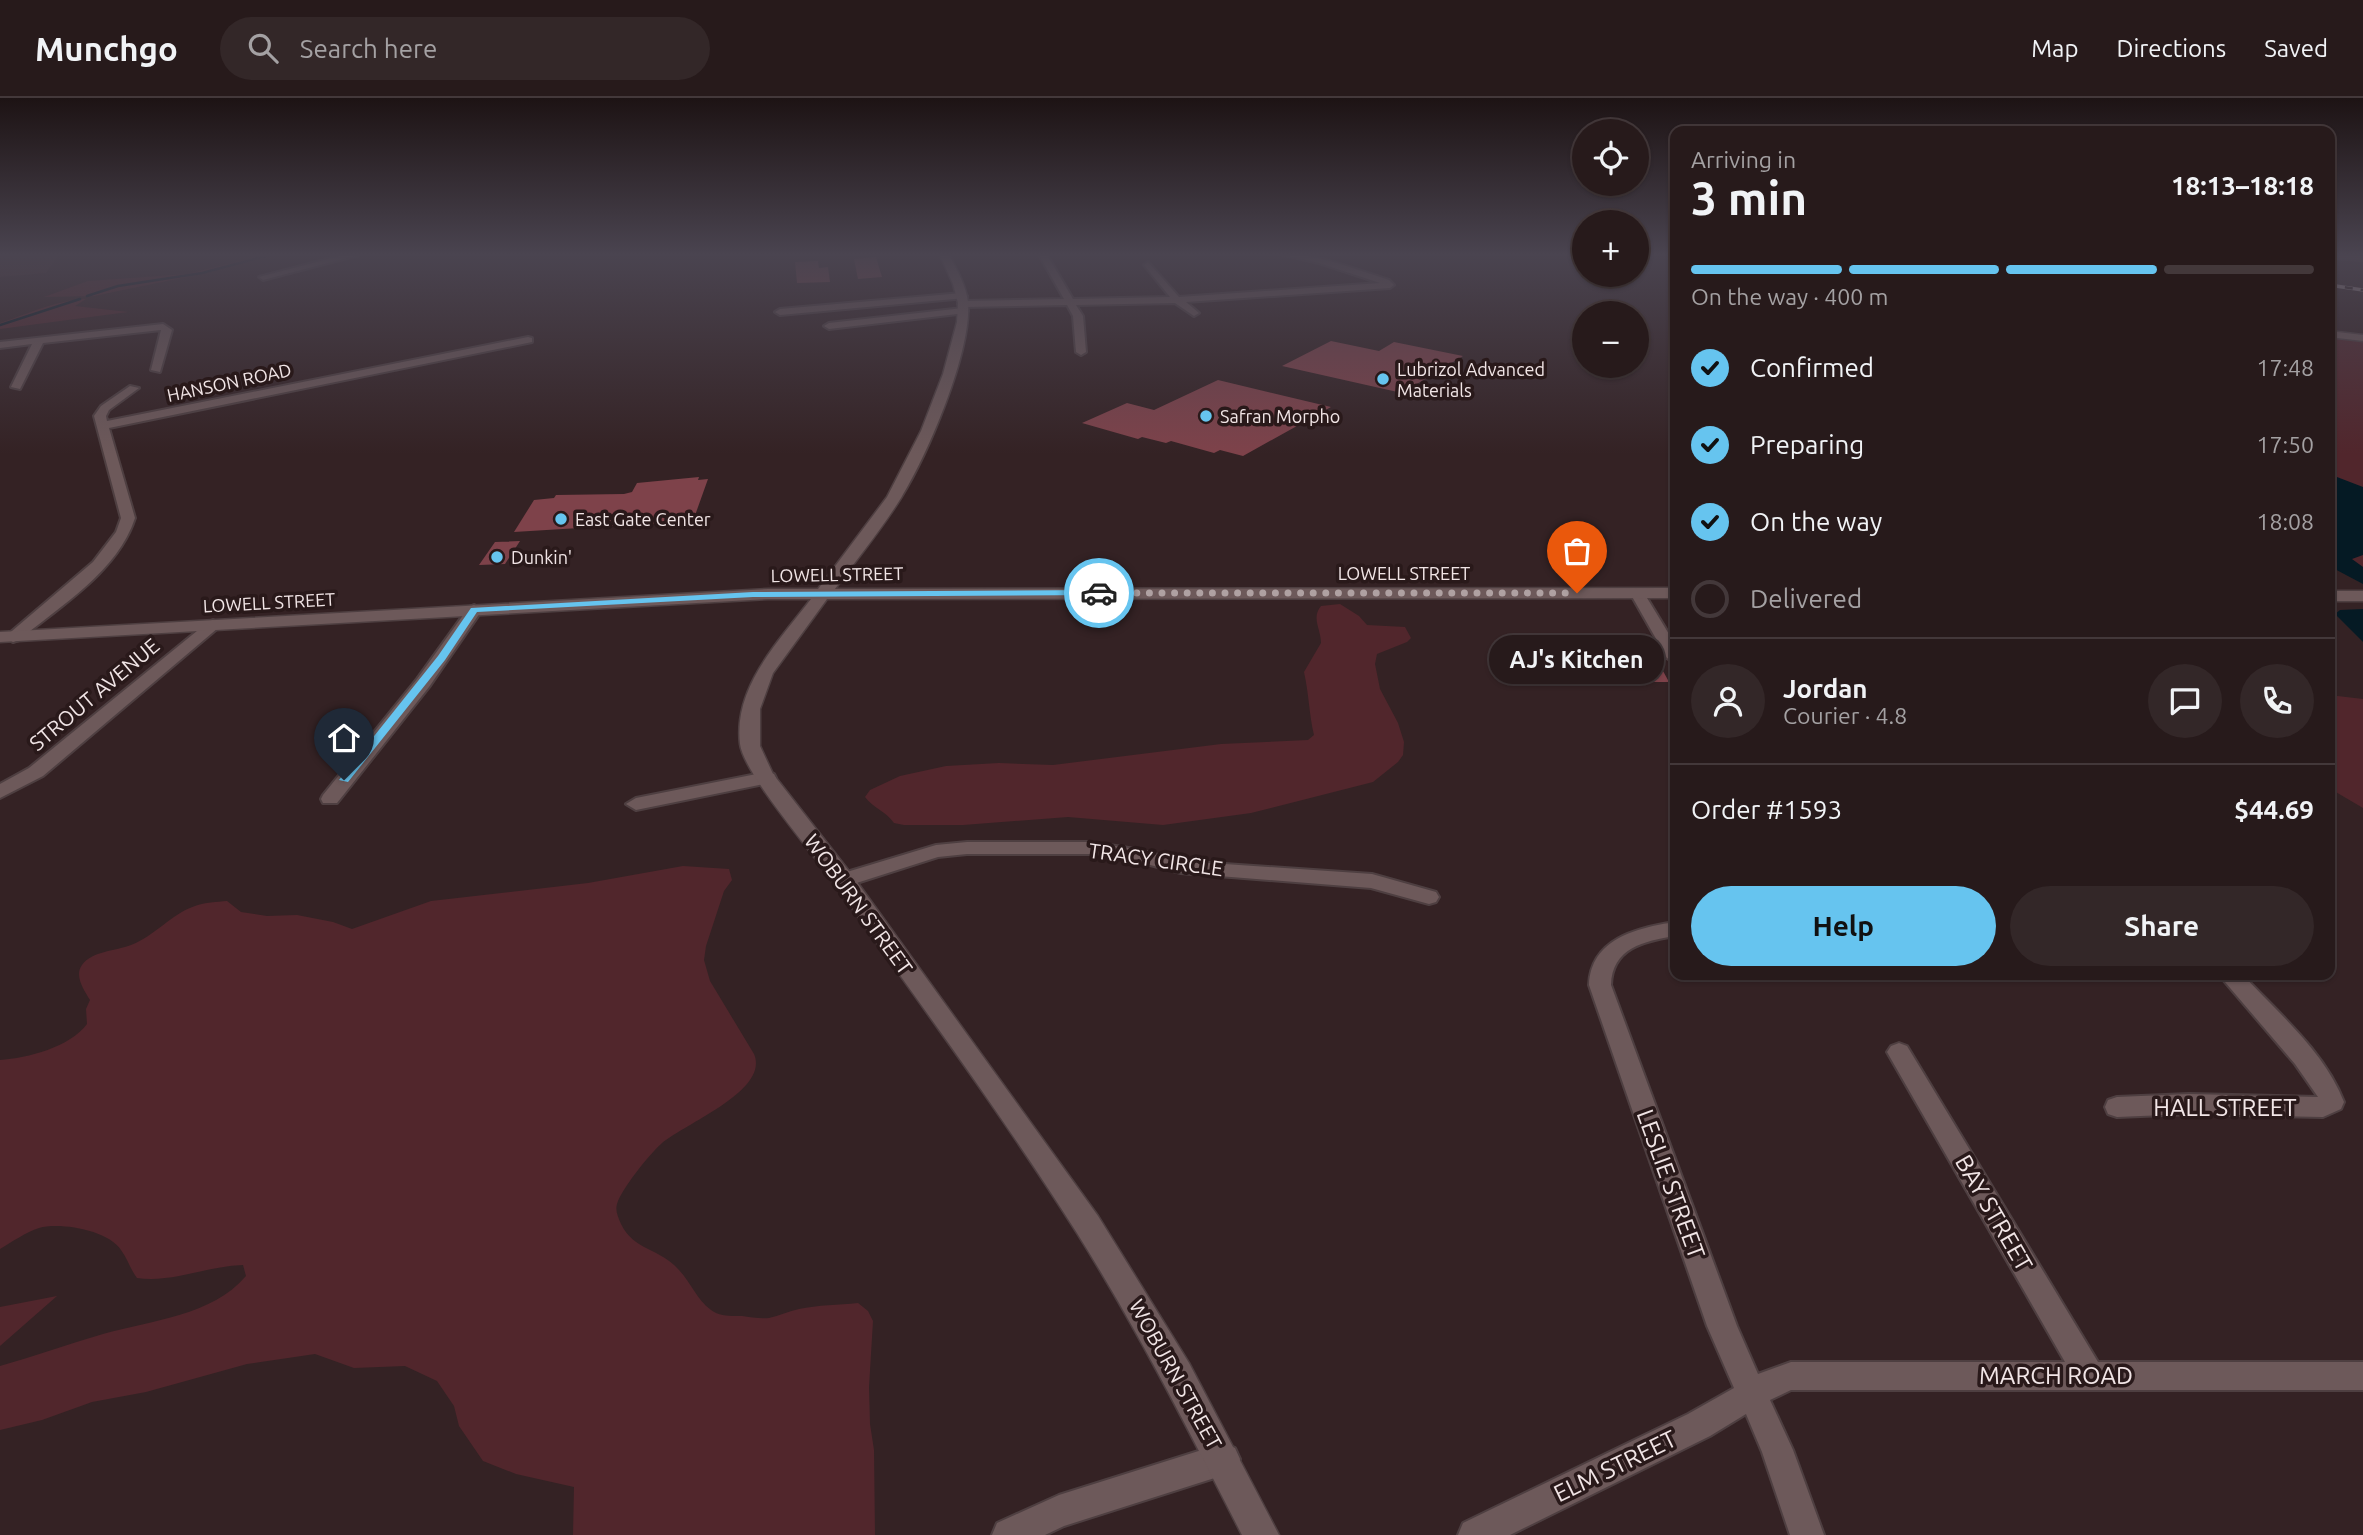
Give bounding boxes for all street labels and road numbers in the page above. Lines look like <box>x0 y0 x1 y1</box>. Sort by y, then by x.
street label: HANSON ROAD <box>165 359 293 405</box>
street label: LOWELL STREET <box>771 563 903 585</box>
street label: LOWELL STREET <box>1338 563 1470 583</box>
street label: LOWELL STREET <box>202 589 336 615</box>
street label: STROUT AVENUE <box>24 633 164 755</box>
street label: WOBURN STREET <box>800 829 918 979</box>
street label: TRACY CIRCLE <box>1087 838 1225 880</box>
street label: HALL STREET <box>2153 1094 2297 1121</box>
street label: LESLIE STREET <box>1632 1106 1710 1262</box>
street label: BAY STREET <box>1950 1150 2038 1276</box>
street label: WOBURN STREET <box>1125 1295 1227 1453</box>
street label: MARCH ROAD <box>1979 1362 2133 1389</box>
street label: ELM STREET <box>1549 1425 1681 1507</box>

